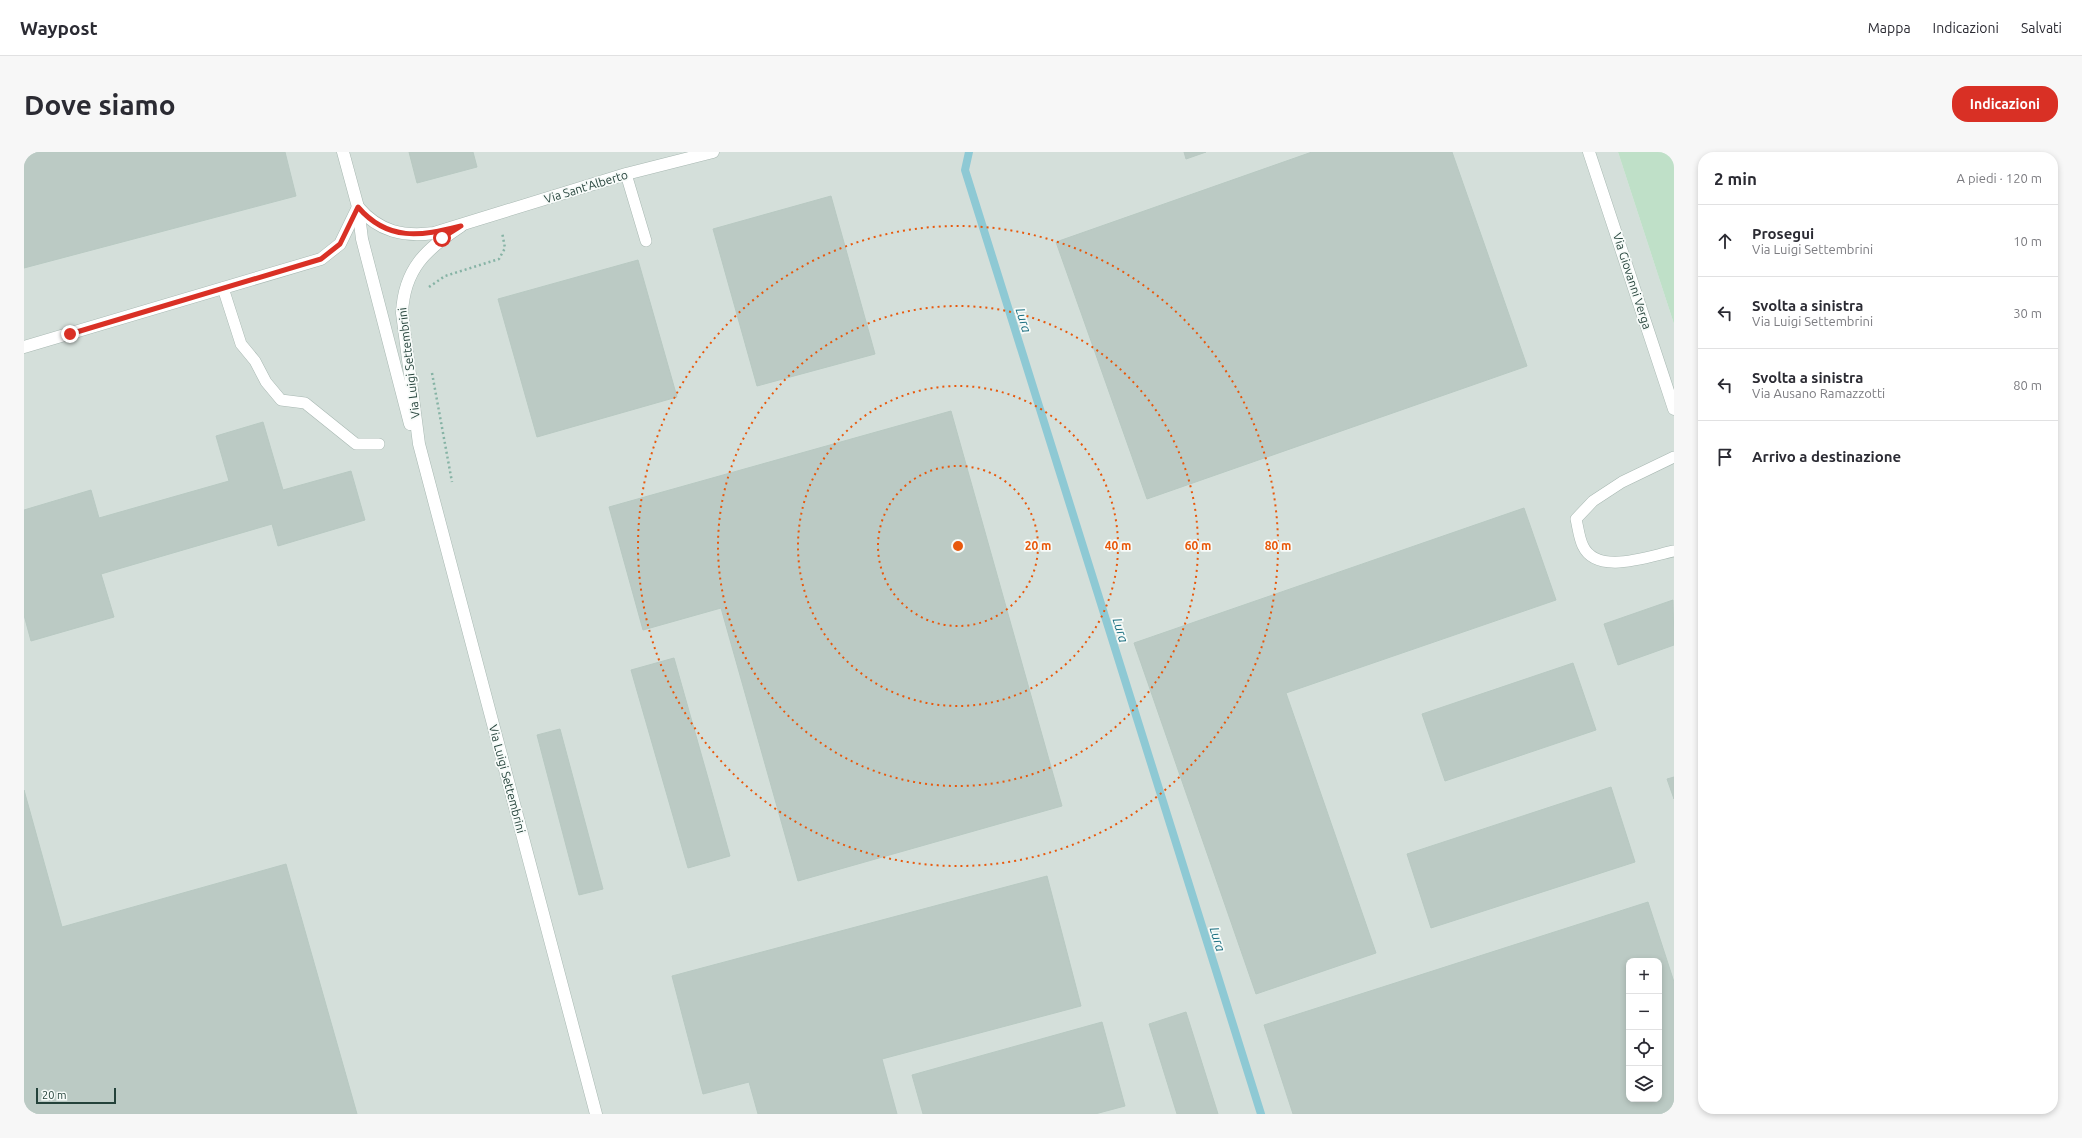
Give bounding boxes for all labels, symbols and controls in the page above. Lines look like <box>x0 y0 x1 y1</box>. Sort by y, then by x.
text: Waypost <box>20 17 98 39</box>
text: Mappa <box>1868 20 1911 36</box>
text: Indicazioni <box>1933 20 1999 36</box>
text: Salvati <box>2021 20 2062 36</box>
button: Indicazioni <box>1952 86 2058 122</box>
text: Dove siamo <box>24 89 176 120</box>
street label: Via Sant'Alberto <box>542 168 629 205</box>
text: 2 min <box>1714 169 1757 188</box>
text: A piedi · 120 m <box>1957 171 2042 185</box>
text: Prosegui <box>1752 225 1814 242</box>
route start <box>433 229 451 247</box>
icon: ahead <box>1714 230 1736 252</box>
street label: Via Giovanni Verga <box>1611 231 1654 331</box>
text: 10 m <box>2013 234 2042 248</box>
text: Via Luigi Settembrini <box>1752 242 1873 256</box>
text: Svolta a sinistra <box>1752 297 1863 314</box>
icon: left <box>1714 302 1736 324</box>
water label: Lura <box>1014 306 1034 334</box>
text: 30 m <box>2013 306 2042 320</box>
street label: Via Luigi Settembrini <box>395 307 422 419</box>
text: Via Luigi Settembrini <box>1752 314 1873 328</box>
route end <box>61 325 79 343</box>
text: Svolta a sinistra <box>1752 369 1863 386</box>
icon: left <box>1714 374 1736 396</box>
text: 80 m <box>2013 378 2042 392</box>
text: Via Ausano Ramazzotti <box>1752 386 1885 400</box>
icon: arrive <box>1714 446 1736 468</box>
text: Arrivo a destinazione <box>1752 448 1901 465</box>
centre of rings <box>951 539 965 553</box>
text: 20 m <box>1025 539 1051 552</box>
text: 40 m <box>1105 539 1131 552</box>
text: 60 m <box>1185 539 1211 552</box>
text: 80 m <box>1265 539 1291 552</box>
water label: Lura <box>1111 616 1131 644</box>
street label: Via Luigi Settembrini <box>487 723 528 835</box>
water label: Lura <box>1208 925 1228 953</box>
map controls <box>1626 958 1662 1102</box>
button: + <box>1626 958 1662 994</box>
button: − <box>1626 994 1662 1030</box>
button: locate <box>1626 1030 1662 1066</box>
button: layers <box>1626 1066 1662 1102</box>
scale bar <box>36 1086 116 1105</box>
text: 20 m <box>42 1089 66 1101</box>

